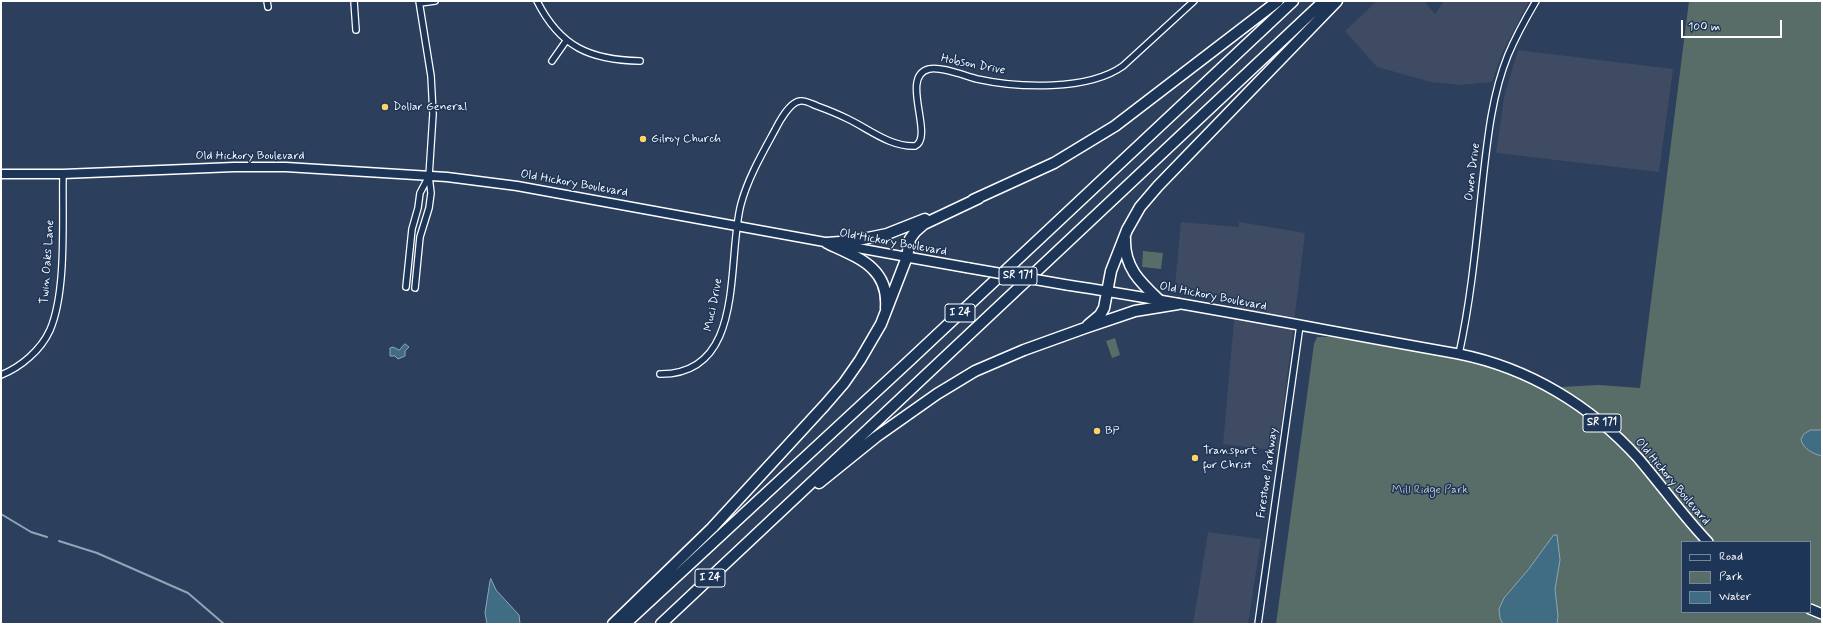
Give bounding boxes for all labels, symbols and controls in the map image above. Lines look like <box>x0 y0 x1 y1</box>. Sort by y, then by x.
scale bar <box>1683 12 1784 38</box>
text: 100 m <box>1688 19 1720 35</box>
street label: Hobson Drive <box>940 52 1006 78</box>
place label: Dollar General <box>393 100 467 114</box>
marker: Dollar General <box>380 102 390 112</box>
place label: Gilroy Church <box>651 132 721 146</box>
marker: Gilroy Church <box>638 134 648 144</box>
street label: Owen Drive <box>1462 142 1484 202</box>
street label: Old Hickory Boulevard <box>195 149 305 163</box>
street label: Old Hickory Boulevard <box>519 167 629 201</box>
street label: Twin Oaks Lane <box>38 219 58 305</box>
street label: Old Hickory Boulevard <box>838 226 948 260</box>
road number: SR 171 <box>999 267 1037 285</box>
street label: Muci Drive <box>702 277 726 333</box>
street label: Old Hickory Boulevard <box>1158 280 1268 314</box>
road number: I 24 <box>945 304 975 322</box>
road number: SR 171 <box>1583 414 1621 432</box>
place label: BP <box>1105 424 1119 438</box>
marker: BP <box>1092 426 1102 436</box>
street label: Firestone Parkway <box>1255 427 1281 519</box>
street label: Old Hickory Boulevard <box>1631 436 1713 528</box>
place label: Transport for Christ <box>1203 444 1257 472</box>
marker: Transport for Christ <box>1190 453 1200 463</box>
park label: Mill Ridge Park <box>1392 483 1468 497</box>
legend <box>1681 541 1811 613</box>
text: Road <box>1719 549 1743 565</box>
road number: I 24 <box>695 569 725 587</box>
text: Park <box>1719 569 1743 585</box>
text: Water <box>1719 589 1751 605</box>

